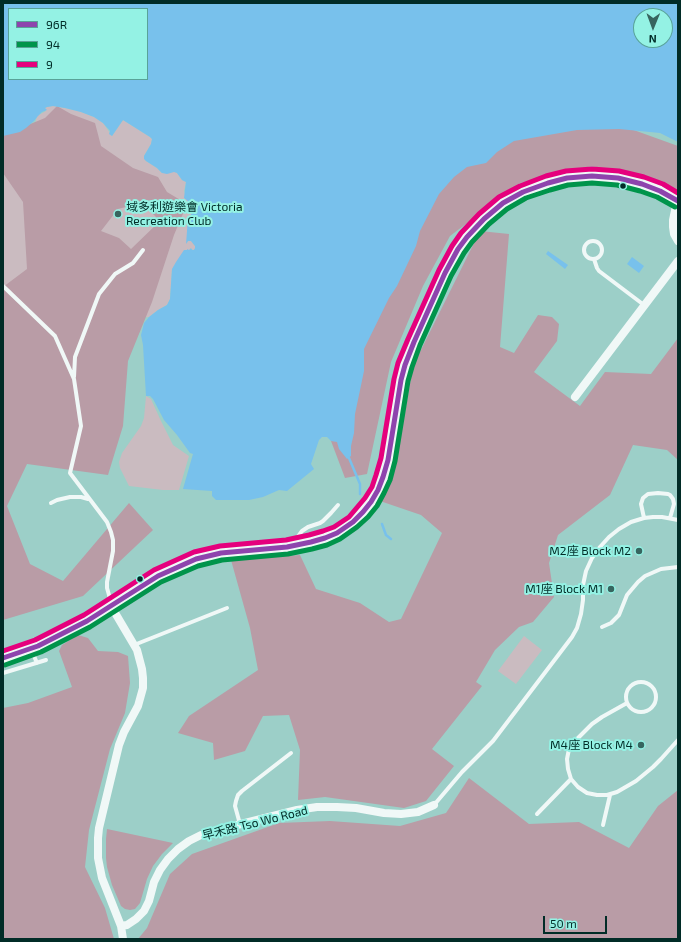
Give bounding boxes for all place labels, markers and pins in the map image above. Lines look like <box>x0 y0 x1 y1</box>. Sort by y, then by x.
unlabelled marker <box>618 181 628 191</box>
place label: 域多利遊樂會 Victoria Recreation Club <box>126 200 243 228</box>
marker: 域多利遊樂會 Victoria Recreation Club <box>113 209 123 219</box>
place label: M2座 Block M2 <box>549 544 631 558</box>
marker: M2座 Block M2 <box>634 546 644 556</box>
unlabelled marker <box>135 574 145 584</box>
place label: M1座 Block M1 <box>525 582 603 596</box>
marker: M1座 Block M1 <box>606 584 616 594</box>
place label: M4座 Block M4 <box>550 738 633 752</box>
marker: M4座 Block M4 <box>636 740 646 750</box>

